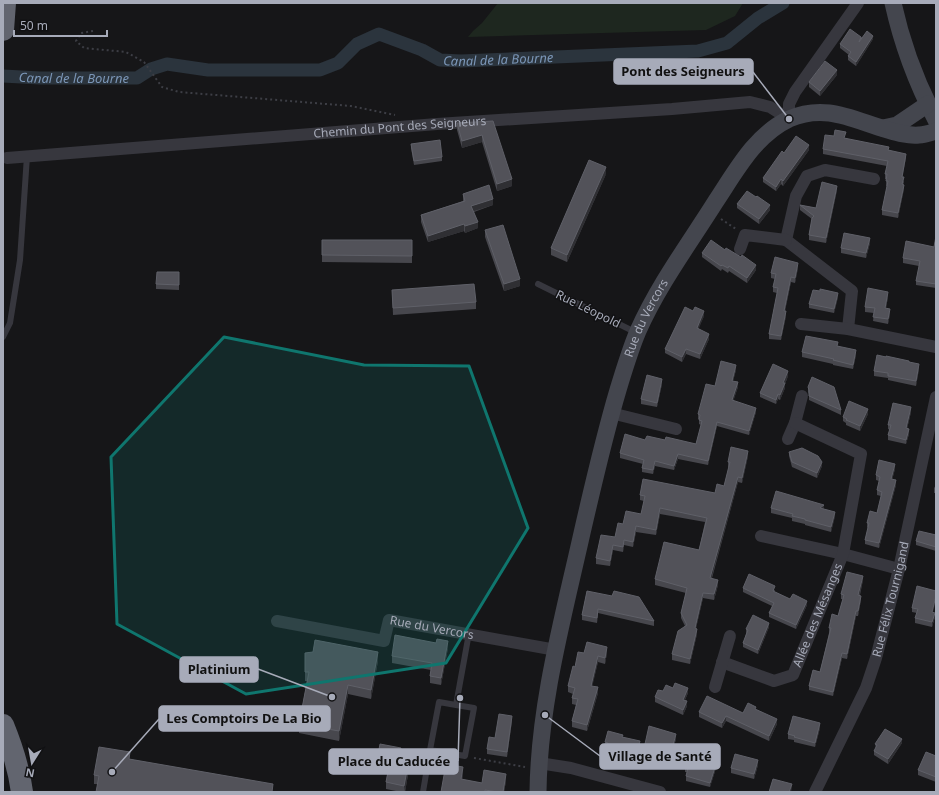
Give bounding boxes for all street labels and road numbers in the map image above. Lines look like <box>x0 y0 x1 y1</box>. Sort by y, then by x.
street label: Chemin du Pont des Seigneurs <box>313 112 487 142</box>
street label: Rue du Vercors <box>620 275 672 359</box>
street label: Rue Léopold <box>553 286 623 332</box>
street label: Rue Félix Tournigand <box>868 540 913 659</box>
street label: Allée des Mésanges <box>788 560 846 670</box>
street label: Rue du Vercors <box>389 611 476 643</box>

